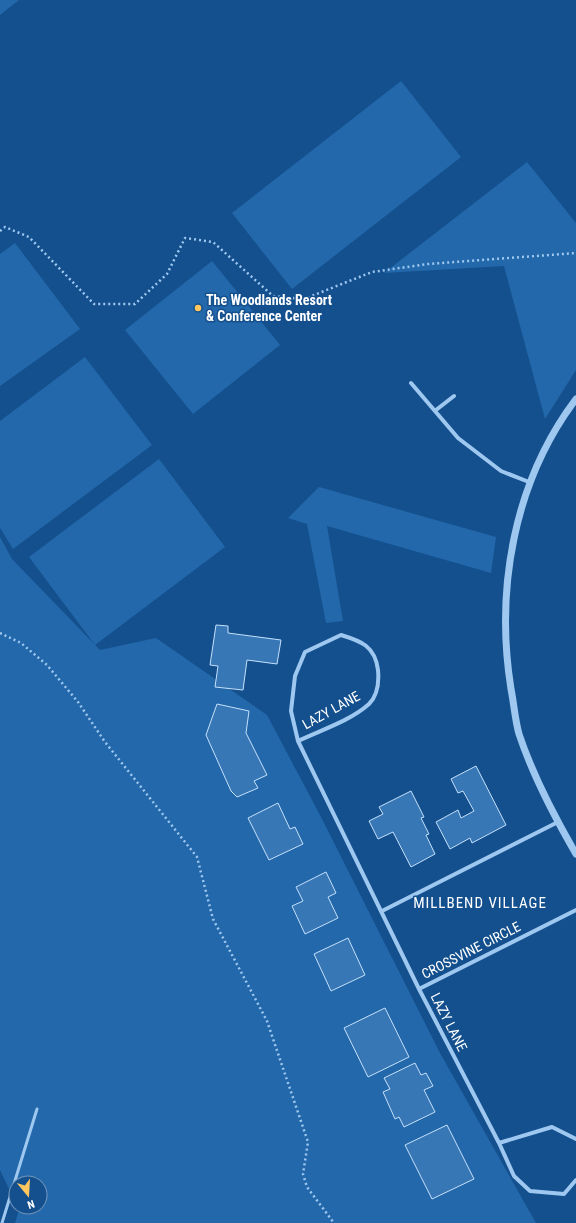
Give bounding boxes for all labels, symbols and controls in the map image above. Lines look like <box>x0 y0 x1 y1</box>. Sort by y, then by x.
place label: The Woodlands Resort & Conference Center <box>206 292 332 324</box>
marker: The Woodlands Resort & Conference Center <box>193 303 203 313</box>
street label: LAZY LANE <box>299 688 363 732</box>
district label: MILLBEND VILLAGE <box>413 894 547 912</box>
street label: CROSSVINE CIRCLE <box>419 918 523 982</box>
street label: LAZY LANE <box>428 990 470 1054</box>
north arrow <box>8 1175 48 1215</box>
text: N <box>25 1197 36 1211</box>

